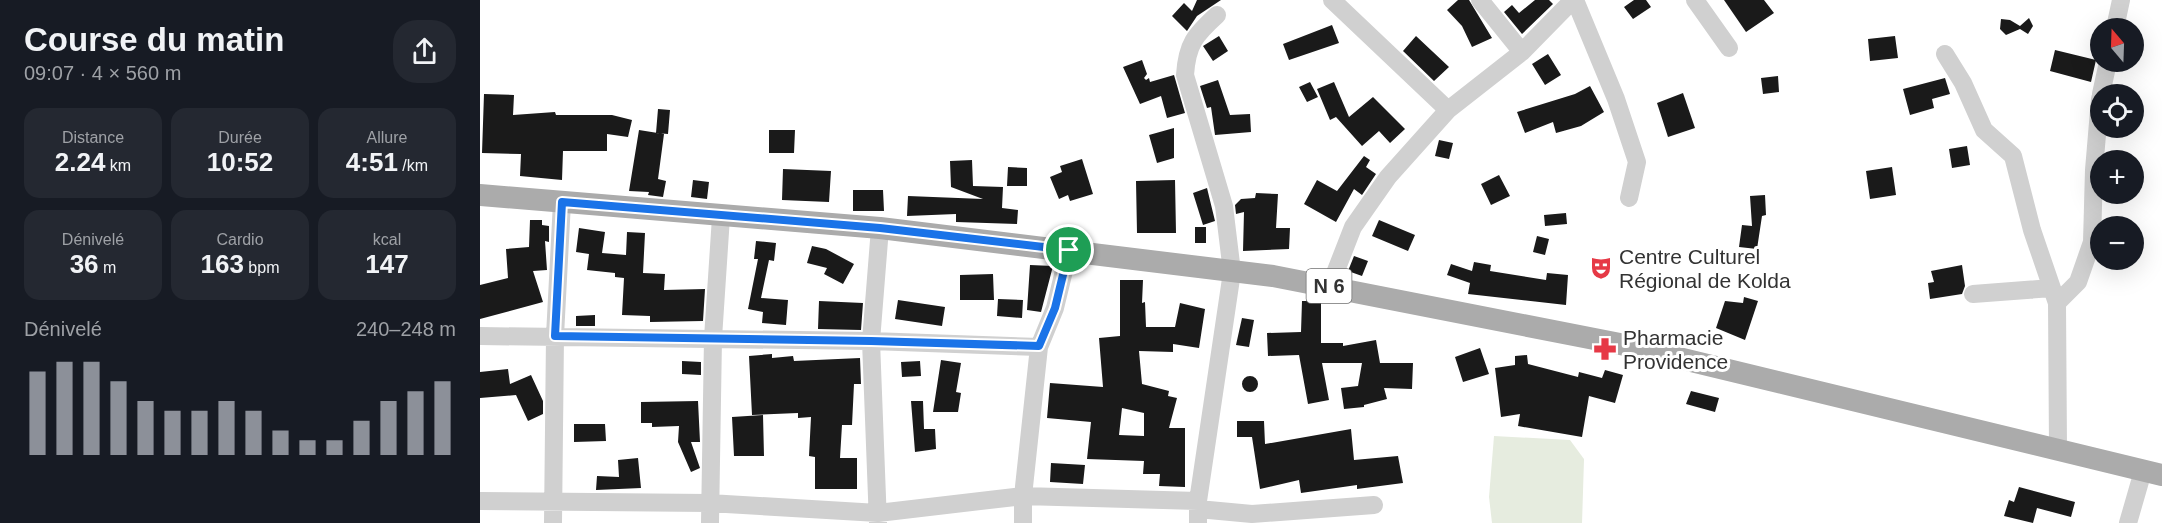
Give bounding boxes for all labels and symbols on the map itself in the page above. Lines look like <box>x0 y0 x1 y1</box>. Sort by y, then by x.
north arrow <box>2090 18 2144 72</box>
pin <box>1043 224 1094 275</box>
place label: Centre Culturel Régional de Kolda <box>1619 245 1791 292</box>
theatre icon: Centre Culturel Régional de Kolda <box>1588 255 1614 281</box>
road number: N 6 <box>1306 269 1352 303</box>
place label: Pharmacie Providence <box>1623 326 1728 373</box>
pharmacy icon: Pharmacie Providence <box>1592 336 1618 362</box>

